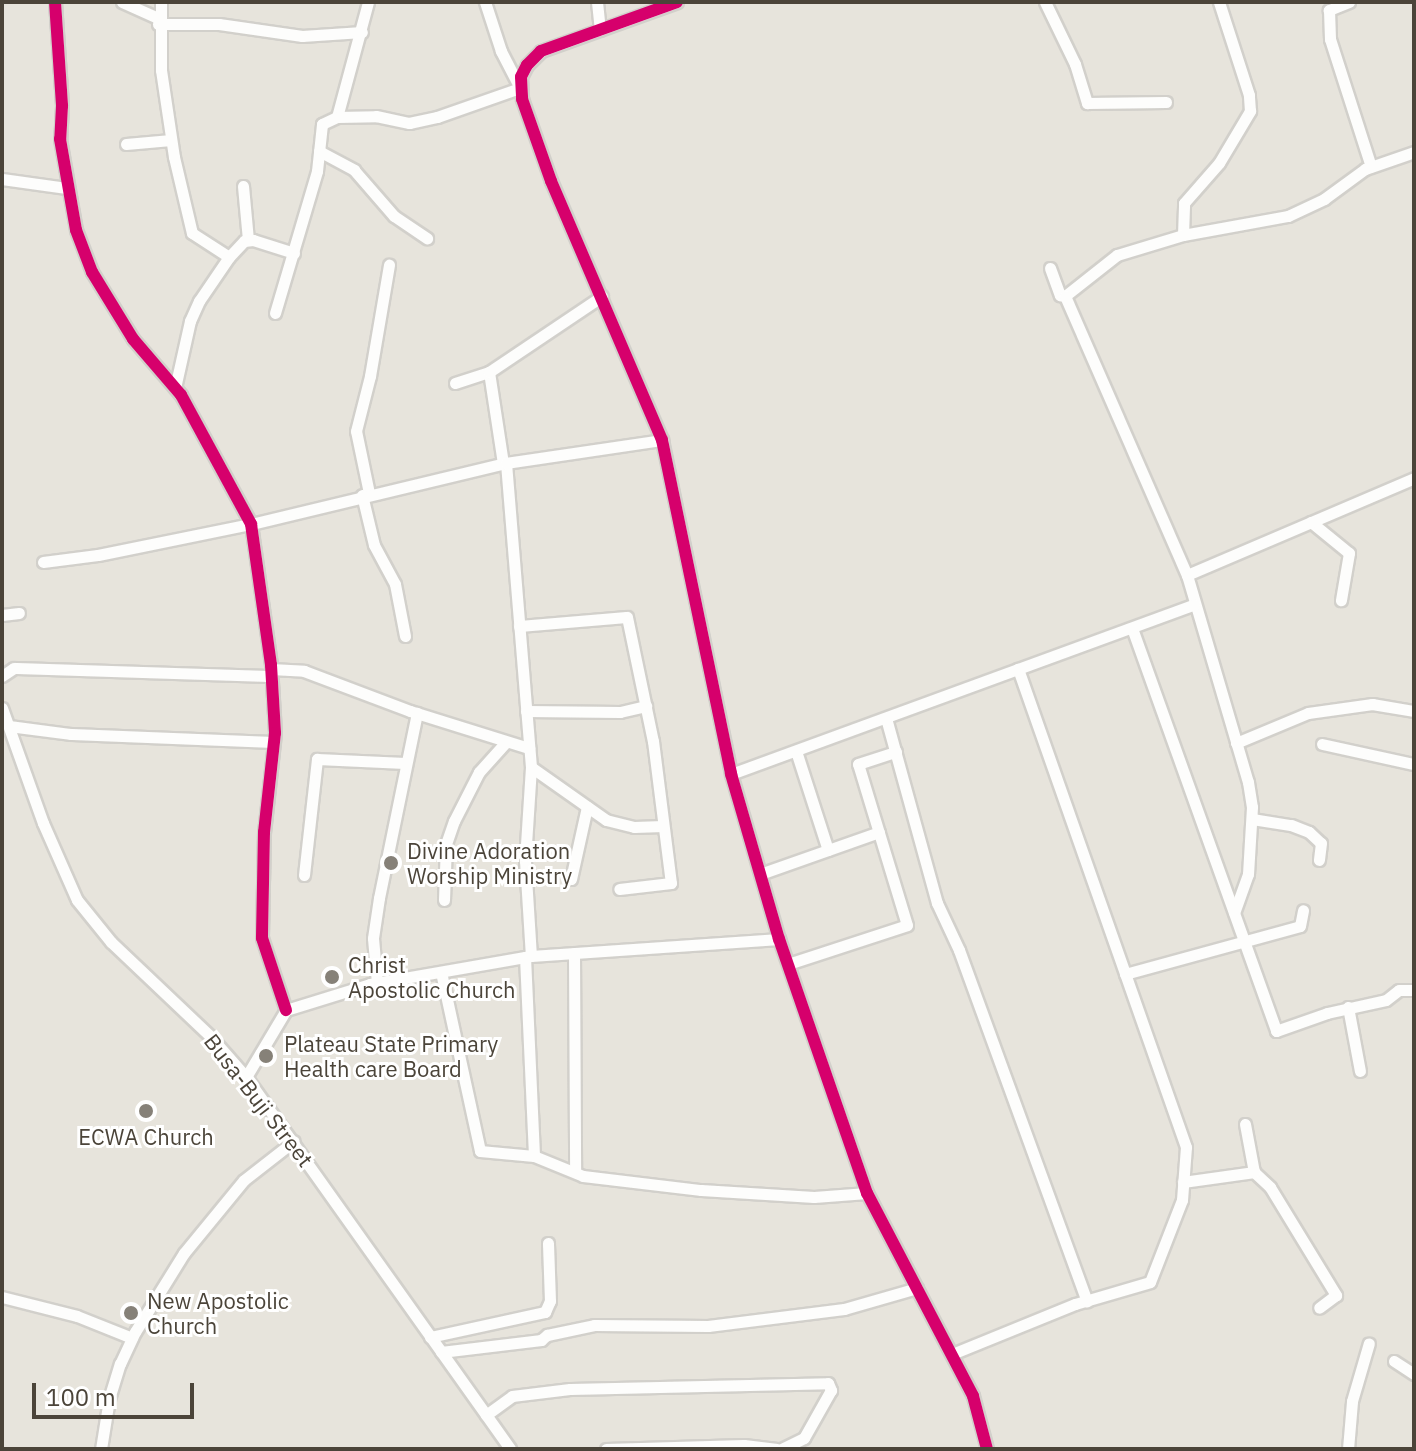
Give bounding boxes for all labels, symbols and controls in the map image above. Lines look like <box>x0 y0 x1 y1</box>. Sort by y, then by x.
place label: Divine Adoration Worship Ministry <box>407 837 572 888</box>
marker: Divine Adoration Worship Ministry <box>382 854 400 872</box>
place label: Christ Apostolic Church <box>348 951 516 1002</box>
marker: Christ Apostolic Church <box>323 968 341 986</box>
street label: Busa-Buji Street <box>199 1028 319 1172</box>
place label: Plateau State Primary Health care Board <box>284 1030 498 1082</box>
marker: Plateau State Primary Health care Board <box>255 1045 277 1067</box>
marker: ECWA Church <box>137 1102 155 1120</box>
place label: ECWA Church <box>78 1124 214 1150</box>
place label: New Apostolic Church <box>147 1287 289 1338</box>
marker: New Apostolic Church <box>122 1304 140 1322</box>
scale bar <box>36 1367 198 1417</box>
text: 100 m <box>46 1381 116 1413</box>

